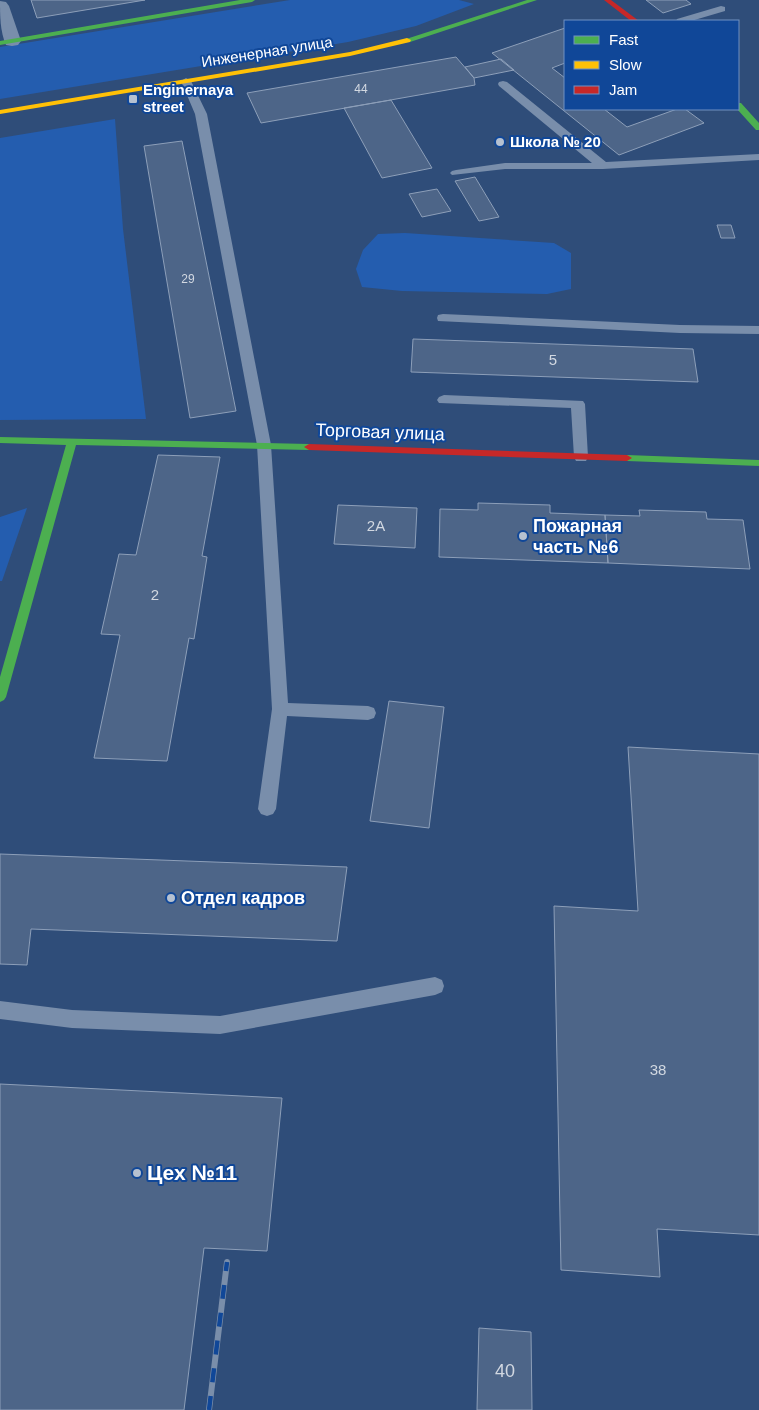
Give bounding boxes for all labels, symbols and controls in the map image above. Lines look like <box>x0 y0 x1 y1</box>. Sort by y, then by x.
legend <box>564 20 739 110</box>
text: Fast <box>609 31 639 48</box>
street label: Инженерная улица <box>200 33 334 70</box>
text: Slow <box>609 56 642 73</box>
place label: Enginernaya street <box>143 81 234 115</box>
text: Jam <box>609 81 637 98</box>
house number: 44 <box>354 82 368 96</box>
marker: Enginernaya street <box>127 93 139 105</box>
place label: Школа № 20 <box>510 133 601 150</box>
marker: Школа № 20 <box>494 136 506 148</box>
house number: 29 <box>181 272 195 286</box>
house number: 5 <box>549 351 557 368</box>
street label: Торговая улица <box>315 420 446 444</box>
place label: Пожарная часть №6 <box>533 516 622 557</box>
house number: 2А <box>367 517 385 534</box>
marker: Пожарная часть №6 <box>517 530 529 542</box>
house number: 2 <box>151 586 159 603</box>
place label: Отдел кадров <box>181 888 305 908</box>
marker: Отдел кадров <box>165 892 177 904</box>
house number: 38 <box>650 1061 666 1078</box>
place label: Цех №11 <box>147 1161 237 1184</box>
marker: Цех №11 <box>131 1167 143 1179</box>
house number: 40 <box>495 1361 515 1381</box>

